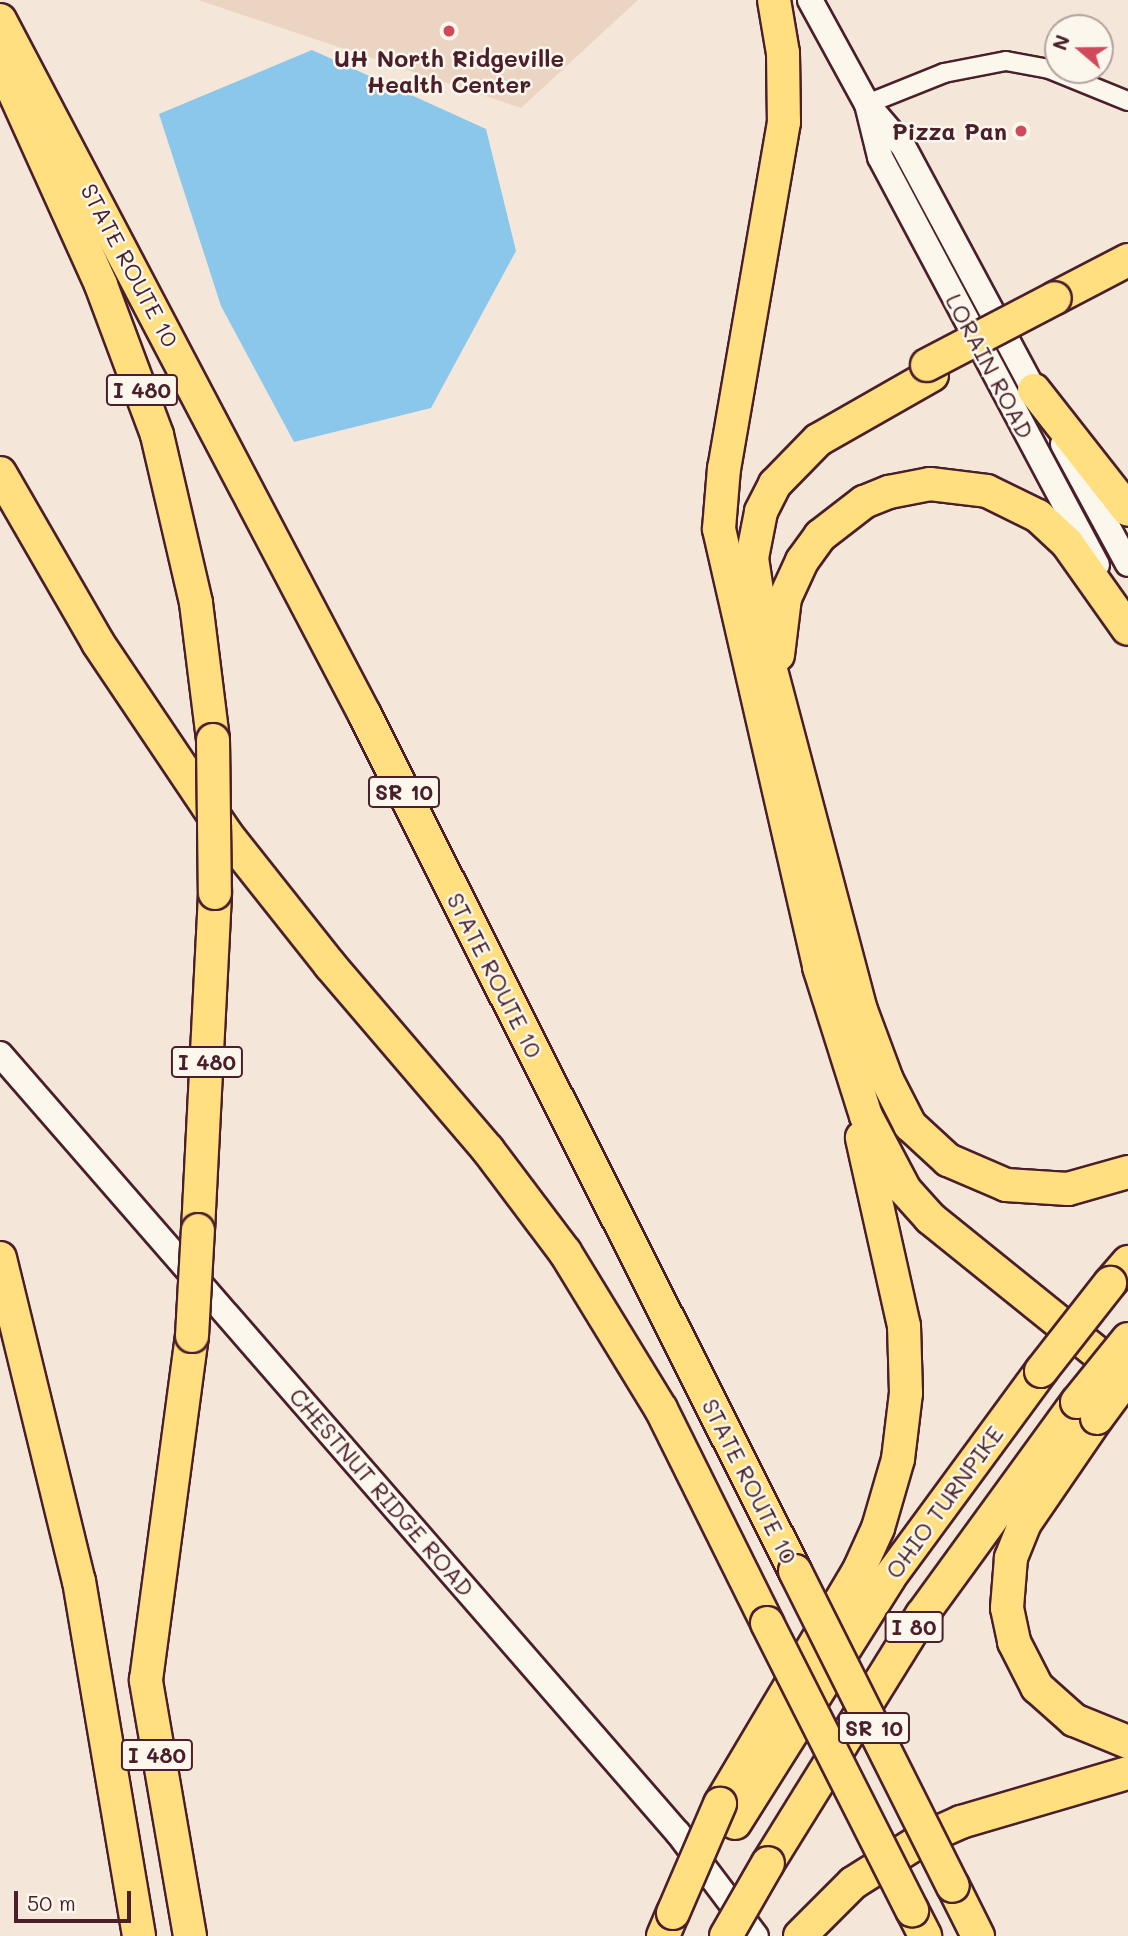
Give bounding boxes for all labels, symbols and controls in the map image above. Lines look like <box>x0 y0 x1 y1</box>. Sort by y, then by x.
north arrow <box>1044 14 1114 84</box>
marker: UH North Ridgeville Health Center <box>439 21 459 41</box>
text: N <box>1046 31 1075 53</box>
place label: UH North Ridgeville Health Center <box>334 44 564 98</box>
place label: Pizza Pan <box>892 117 1007 145</box>
marker: Pizza Pan <box>1013 123 1029 139</box>
street label: STATE ROUTE 10 <box>75 179 185 351</box>
street label: LORAIN ROAD <box>940 289 1040 443</box>
road number: I 480 <box>105 372 179 408</box>
road number: SR 10 <box>367 774 441 810</box>
street label: STATE ROUTE 10 <box>442 888 548 1062</box>
road number: I 480 <box>170 1044 244 1080</box>
street label: CHESTNUT RIDGE ROAD <box>284 1382 480 1602</box>
street label: STATE ROUTE 10 <box>697 1394 803 1568</box>
street label: OHIO TURNPIKE <box>880 1421 1008 1583</box>
road number: I 80 <box>884 1610 944 1644</box>
road number: SR 10 <box>837 1710 911 1746</box>
road number: I 480 <box>120 1738 194 1772</box>
scale bar <box>18 1876 135 1920</box>
text: 50 m <box>27 1889 76 1916</box>

